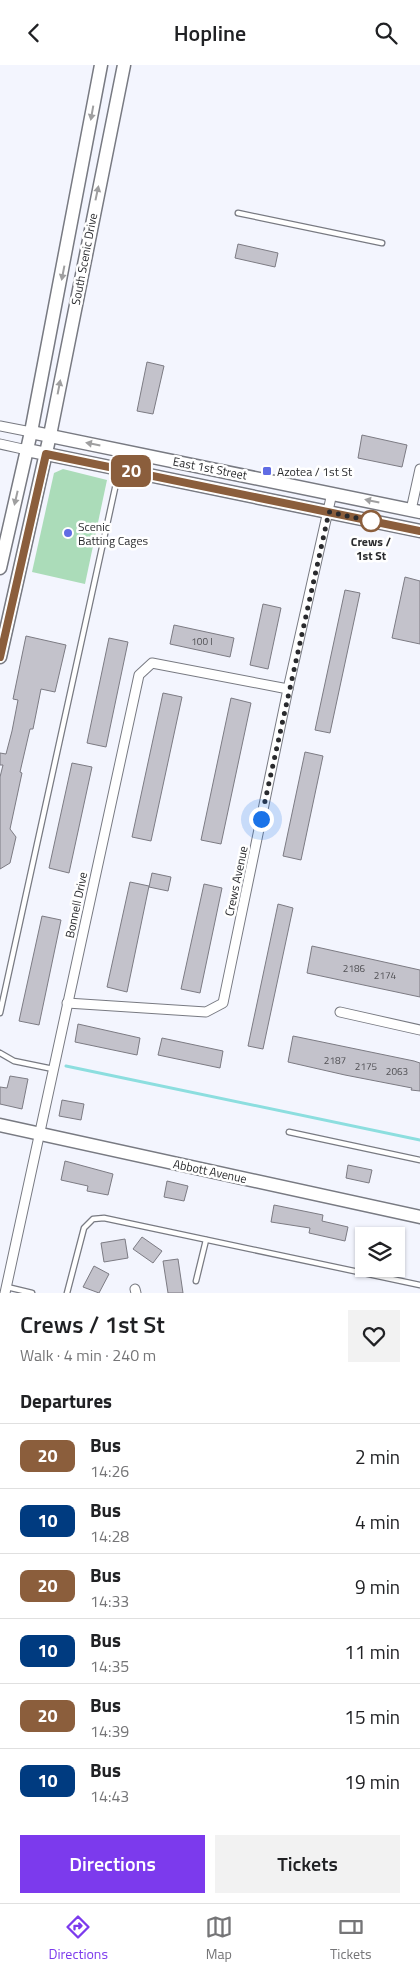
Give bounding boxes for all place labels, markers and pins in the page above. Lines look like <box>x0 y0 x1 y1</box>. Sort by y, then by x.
place label: Azotea / 1st St <box>277 462 353 481</box>
marker: Azotea / 1st St <box>261 465 273 477</box>
marker: Crews / 1st St <box>360 510 382 532</box>
place label: Scenic Batting Cages <box>78 517 148 550</box>
marker: Scenic Batting Cages <box>62 527 74 539</box>
place label: Crews / 1st St <box>351 532 392 565</box>

